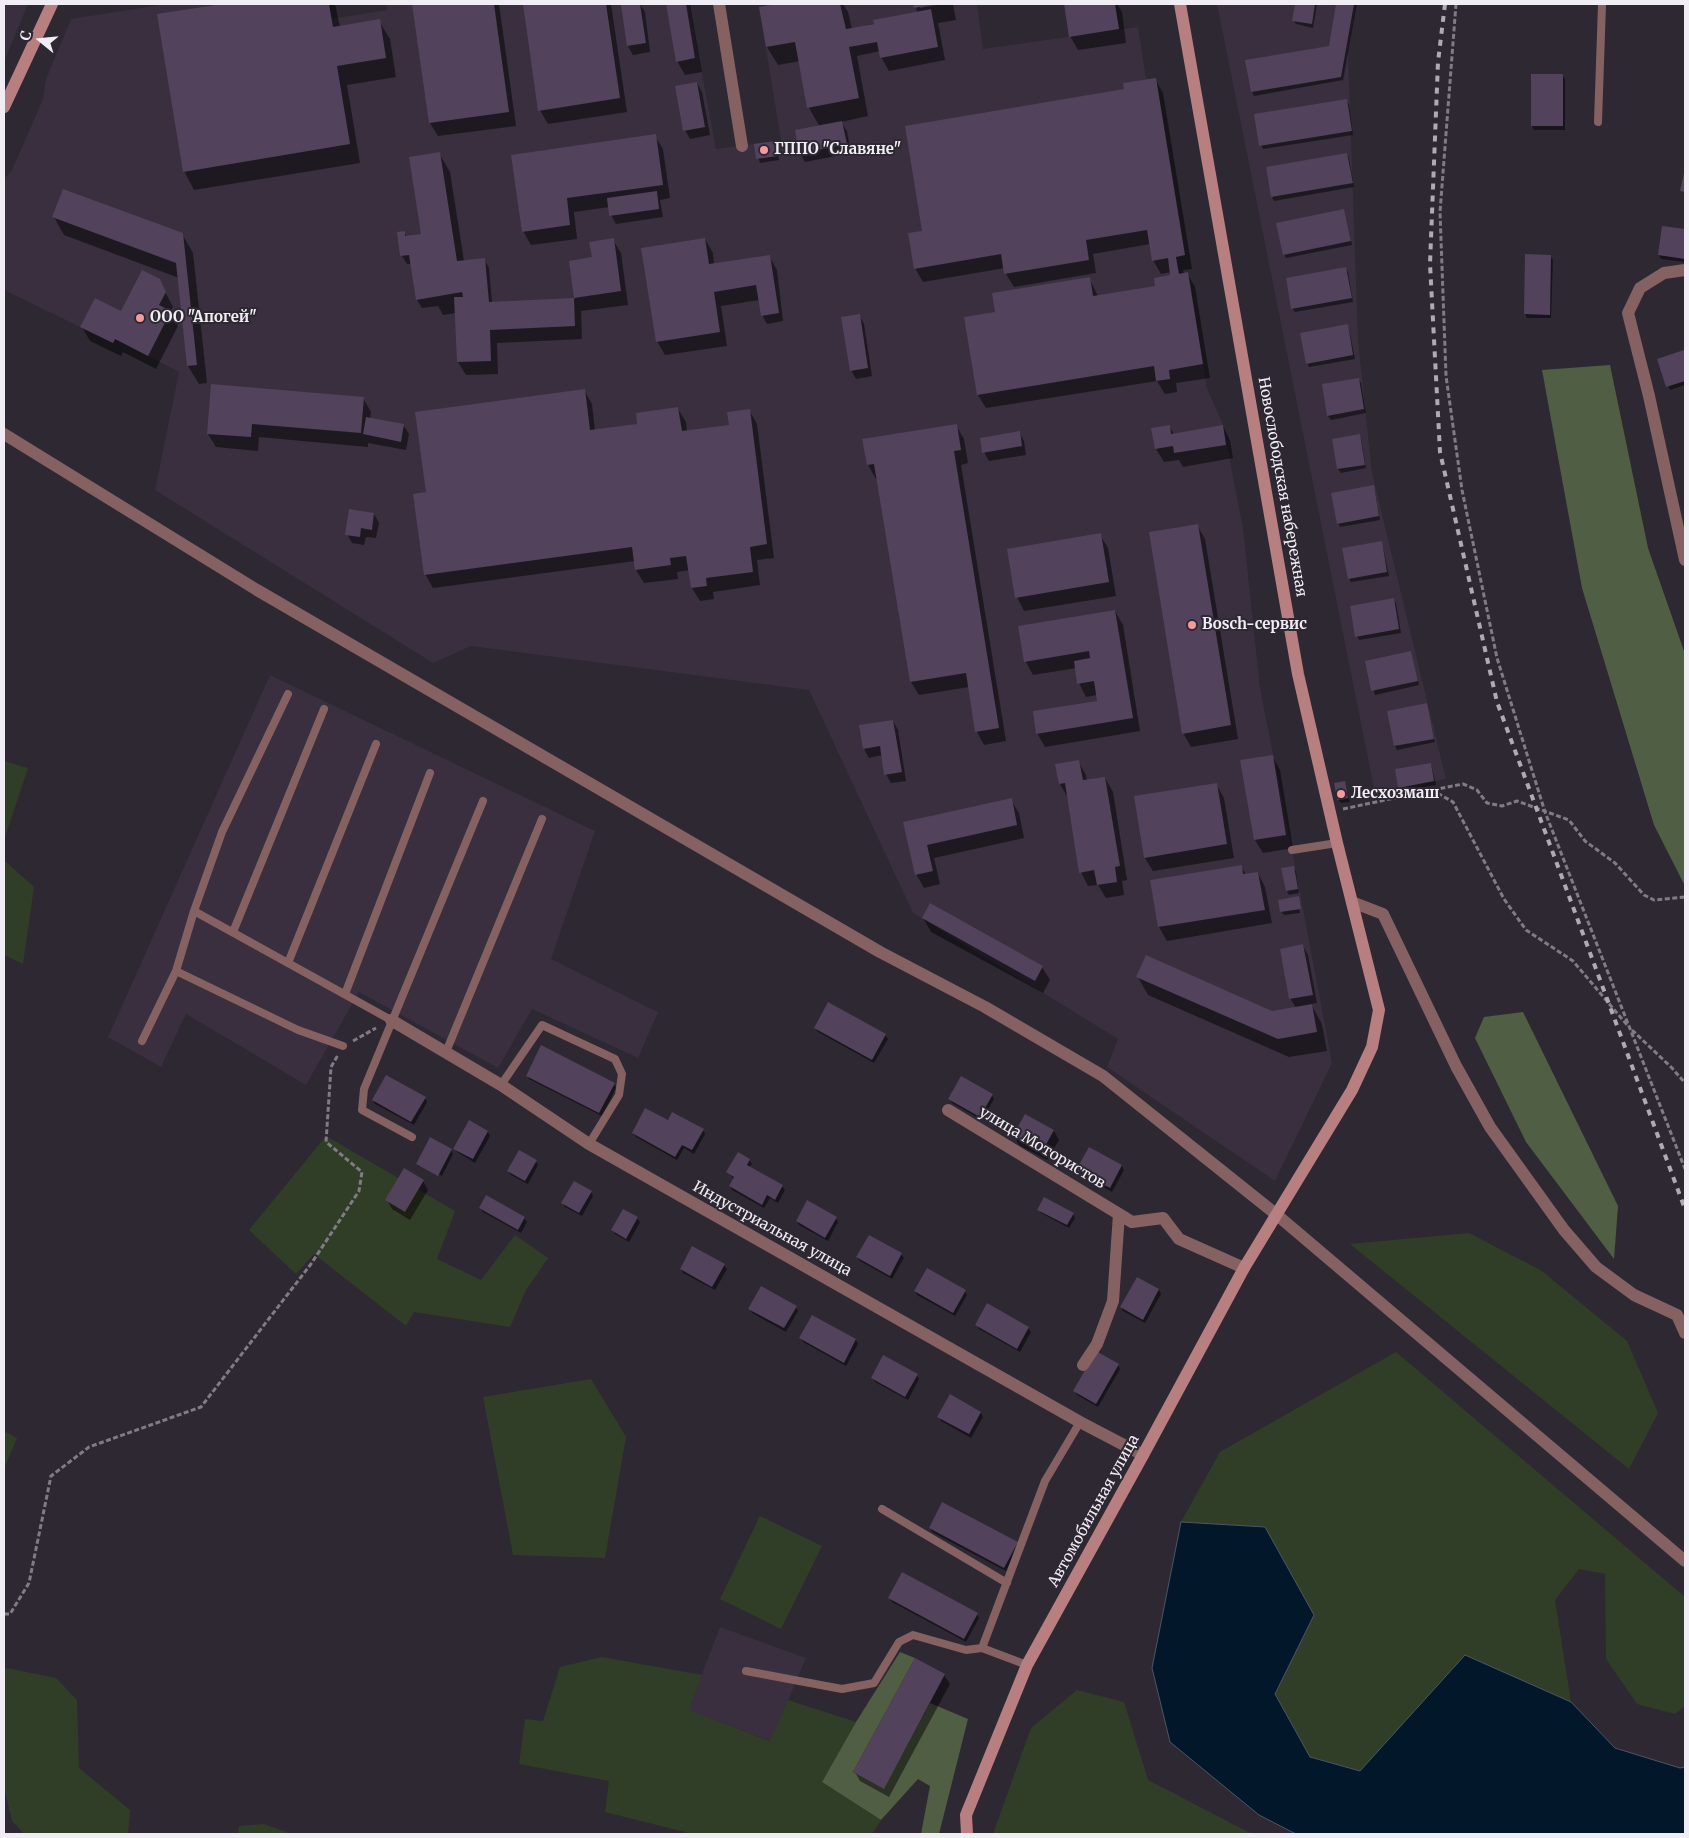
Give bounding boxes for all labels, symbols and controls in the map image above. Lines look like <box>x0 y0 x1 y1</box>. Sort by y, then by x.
north arrow <box>15 15 65 65</box>
text: С <box>16 29 36 43</box>
place label: ГППО "Славяне" <box>774 141 901 159</box>
marker: ГППО "Славяне" <box>758 144 770 156</box>
place label: ООО "Апогей" <box>150 309 257 327</box>
marker: ООО "Апогей" <box>134 312 146 324</box>
street label: Новослободская набережная <box>1254 376 1310 598</box>
place label: Bosch-сервис <box>1202 616 1307 634</box>
marker: Bosch-сервис <box>1186 619 1198 631</box>
place label: Лесхозмаш <box>1351 785 1439 803</box>
marker: Лесхозмаш <box>1335 788 1347 800</box>
street label: улица Мотористов <box>976 1103 1108 1193</box>
street label: Индустриальная улица <box>689 1178 855 1280</box>
street label: Автомобильная улица <box>1045 1432 1143 1590</box>

